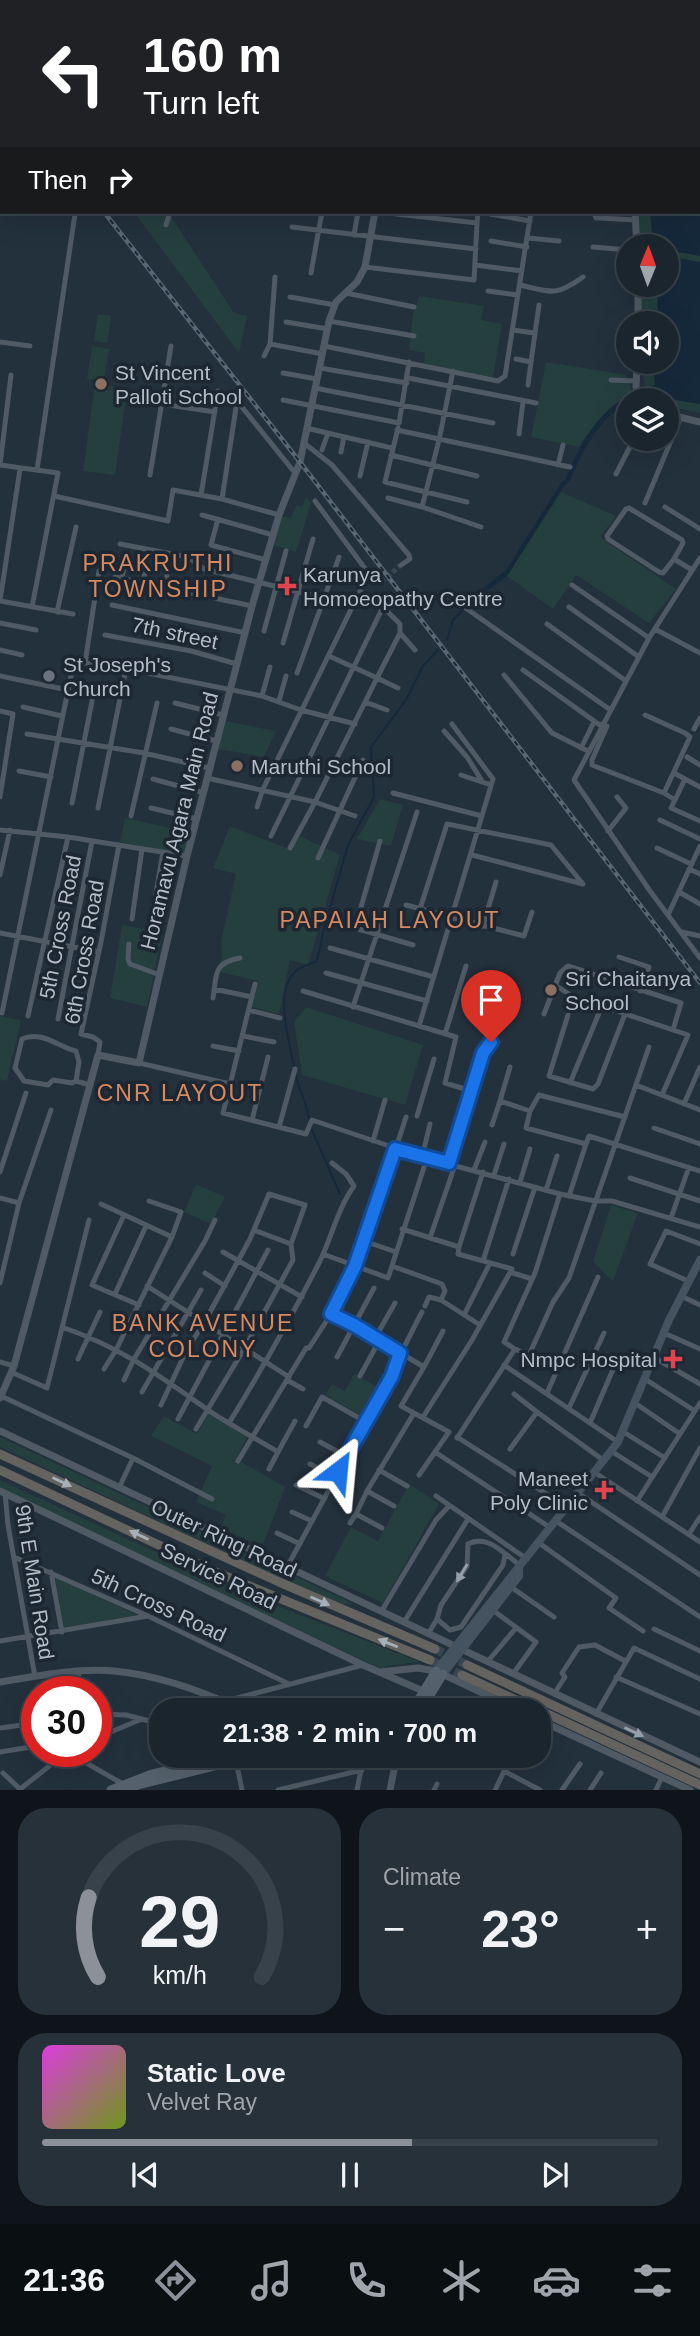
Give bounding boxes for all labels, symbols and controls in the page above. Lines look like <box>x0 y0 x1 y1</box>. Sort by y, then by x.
icon: left <box>28 28 119 119</box>
text: 160 m <box>143 28 282 82</box>
text: Turn left <box>143 85 259 121</box>
icon: right <box>101 161 139 199</box>
text: Then <box>28 165 87 195</box>
north arrow <box>616 234 679 298</box>
map controls <box>616 234 679 451</box>
button: sound <box>616 311 679 374</box>
place label: St Vincent Palloti School <box>115 361 242 408</box>
marker: St Vincent Palloti School <box>93 376 109 392</box>
button: layers <box>616 388 679 451</box>
district label: PRAKRUTHI TOWNSHIP <box>83 550 233 602</box>
place label: Karunya Homoeopathy Centre <box>303 563 503 610</box>
marker: Karunya Homoeopathy Centre <box>277 576 297 596</box>
street label: 7th street <box>130 613 220 653</box>
place label: St Joseph's Church <box>63 653 171 700</box>
marker: St Joseph's Church <box>41 668 57 684</box>
street label: Horamavu Agara Main Road <box>136 690 222 952</box>
place label: Maruthi School <box>251 755 391 778</box>
marker: Maruthi School <box>229 758 245 774</box>
street label: 5th Cross Road <box>35 853 85 1001</box>
street label: 6th Cross Road <box>60 878 108 1026</box>
district label: PAPAIAH LAYOUT <box>280 907 501 933</box>
place label: Sri Chaitanya School <box>565 967 691 1014</box>
pin <box>461 970 521 1042</box>
icon: arrive <box>472 981 510 1019</box>
marker: Sri Chaitanya School <box>543 982 559 998</box>
district label: CNR LAYOUT <box>97 1080 263 1106</box>
district label: BANK AVENUE COLONY <box>112 1310 294 1362</box>
place label: Nmpc Hospital <box>520 1348 657 1371</box>
marker: Nmpc Hospital <box>663 1349 683 1369</box>
position arrow <box>301 1434 375 1508</box>
place label: Maneet Poly Clinic <box>490 1467 588 1514</box>
one-way arrow <box>52 1476 72 1488</box>
marker: Maneet Poly Clinic <box>594 1480 614 1500</box>
street label: Outer Ring Road <box>148 1494 300 1582</box>
street label: 9th E Main Road <box>11 1503 59 1661</box>
one-way arrow <box>128 1529 149 1540</box>
street label: Service Road <box>157 1538 281 1614</box>
street label: 5th Cross Road <box>88 1564 230 1646</box>
one-way arrow <box>456 1564 468 1583</box>
one-way arrow <box>310 1595 330 1607</box>
one-way arrow <box>378 1637 399 1648</box>
speed limit sign: 30 <box>21 1676 112 1767</box>
text: 21:38 · 2 min · 700 m <box>223 1718 477 1748</box>
one-way arrow <box>624 1727 645 1738</box>
text: Climate <box>383 1864 461 1890</box>
text: 29 <box>139 1882 220 1963</box>
text: 23° <box>481 1900 560 1958</box>
text: − <box>383 1908 405 1950</box>
text: + <box>636 1908 658 1950</box>
text: km/h <box>152 1961 207 1989</box>
text: Static Love <box>147 2058 286 2088</box>
text: Velvet Ray <box>147 2089 257 2115</box>
icon: previous <box>126 2156 164 2194</box>
icon: pause <box>331 2156 369 2194</box>
icon: next <box>536 2156 574 2194</box>
icon: directions <box>151 2256 200 2305</box>
icon: music <box>247 2256 296 2305</box>
icon: phone <box>342 2256 391 2305</box>
icon: climate <box>437 2256 486 2305</box>
icon: car <box>532 2256 581 2305</box>
icon: filters <box>628 2256 677 2305</box>
text: 21:36 <box>23 2262 105 2298</box>

